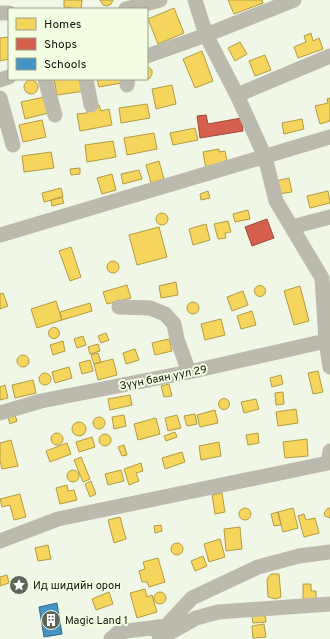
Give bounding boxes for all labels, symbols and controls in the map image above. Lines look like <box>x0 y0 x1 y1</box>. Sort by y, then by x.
legend <box>8 8 148 80</box>
text: Homes <box>44 17 81 33</box>
text: Shops <box>44 37 77 53</box>
text: Schools <box>44 57 86 73</box>
street label: Зүүн баян уул 29 <box>118 363 208 393</box>
place icon: Ид шидийн орон <box>8 574 30 596</box>
place label: Ид шидийн орон <box>33 579 121 593</box>
building icon: Magic Land 1 <box>40 609 62 631</box>
place label: Magic Land 1 <box>65 614 128 628</box>

